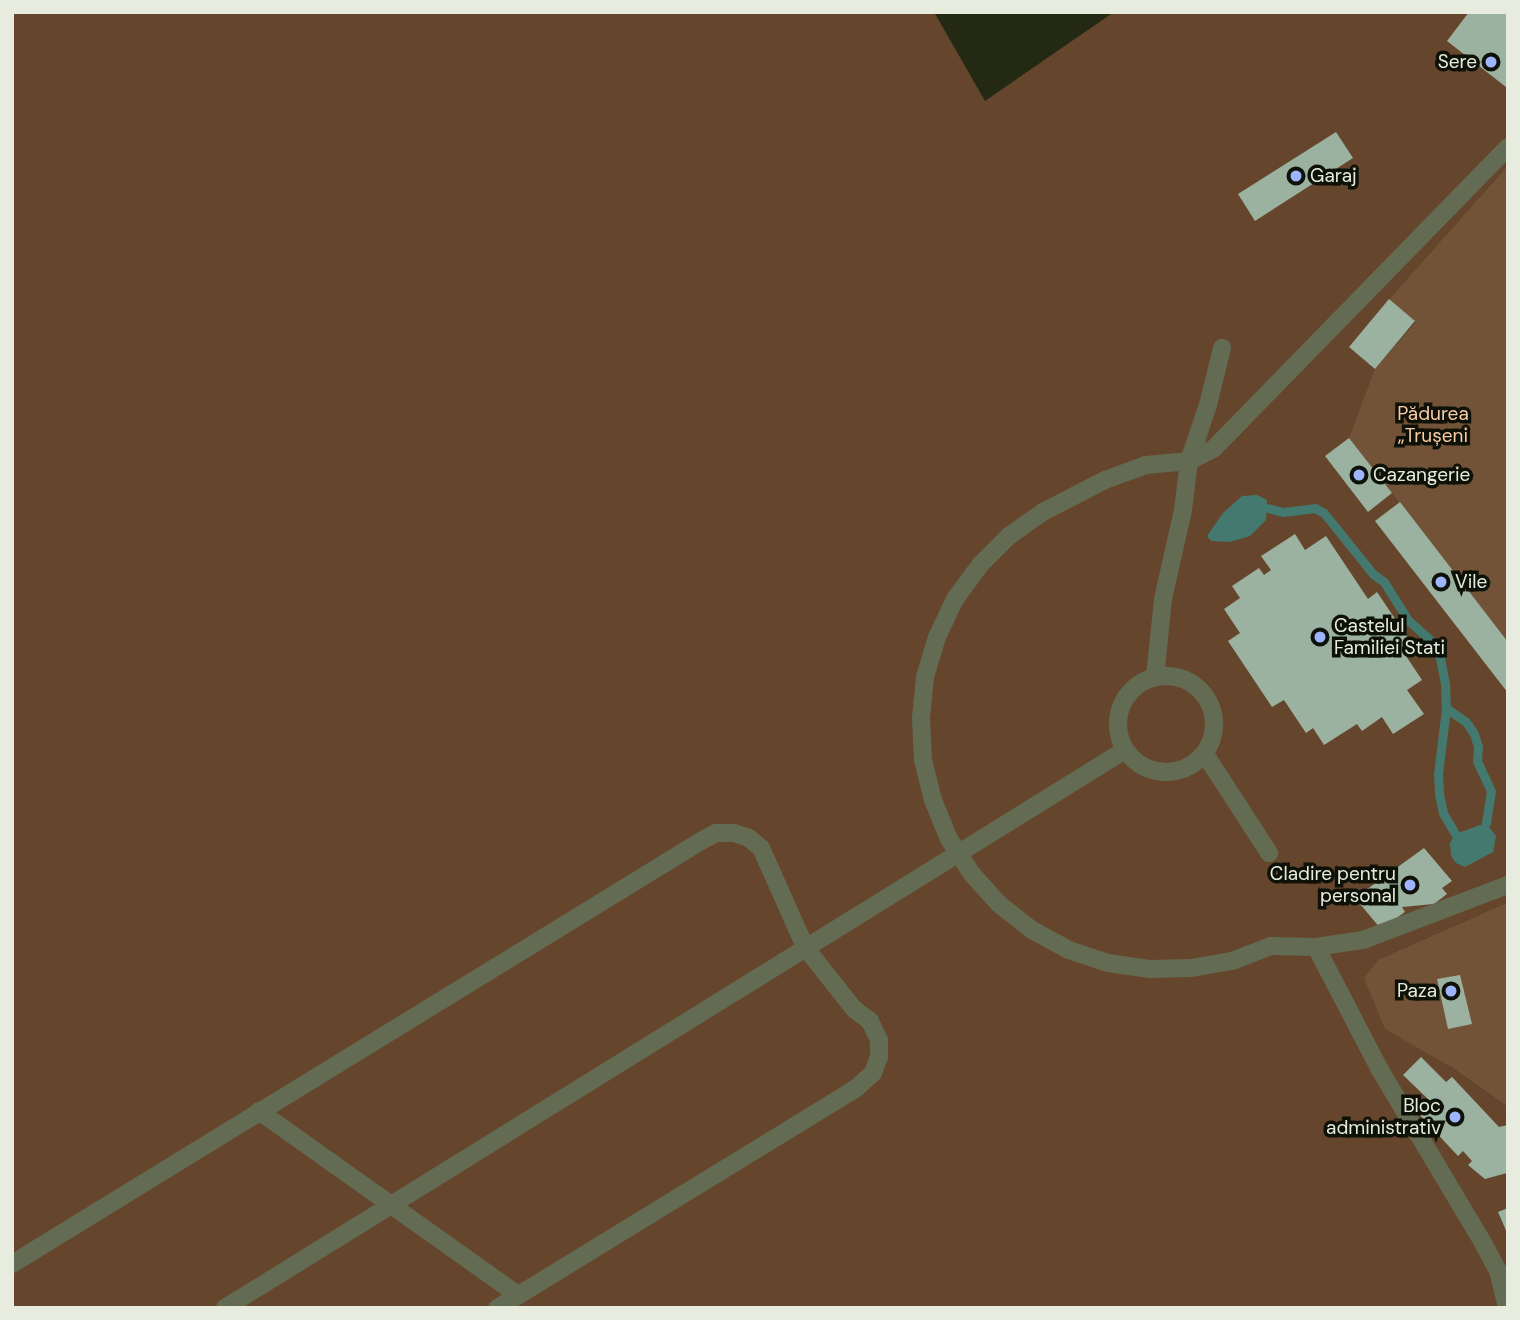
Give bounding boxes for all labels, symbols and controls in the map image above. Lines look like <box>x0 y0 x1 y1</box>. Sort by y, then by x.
place label: Sere <box>1438 51 1477 73</box>
marker: Sere <box>1483 54 1499 70</box>
place label: Garaj <box>1310 165 1357 187</box>
marker: Garaj <box>1288 168 1304 184</box>
park label: Pădurea „Trușeni <box>1397 403 1469 447</box>
place label: Cazangerie <box>1373 464 1470 486</box>
marker: Cazangerie <box>1351 467 1367 483</box>
place label: Vile <box>1455 571 1487 593</box>
marker: Vile <box>1433 574 1449 590</box>
place label: Castelul Familiei Stati <box>1334 615 1445 659</box>
marker: Castelul Familiei Stati <box>1312 629 1328 645</box>
place label: Cladire pentru personal <box>1270 863 1396 907</box>
marker: Cladire pentru personal <box>1402 877 1418 893</box>
place label: Paza <box>1397 980 1437 1002</box>
marker: Paza <box>1443 983 1459 999</box>
place label: Bloc administrativ <box>1326 1095 1441 1139</box>
marker: Bloc administrativ <box>1447 1109 1463 1125</box>

